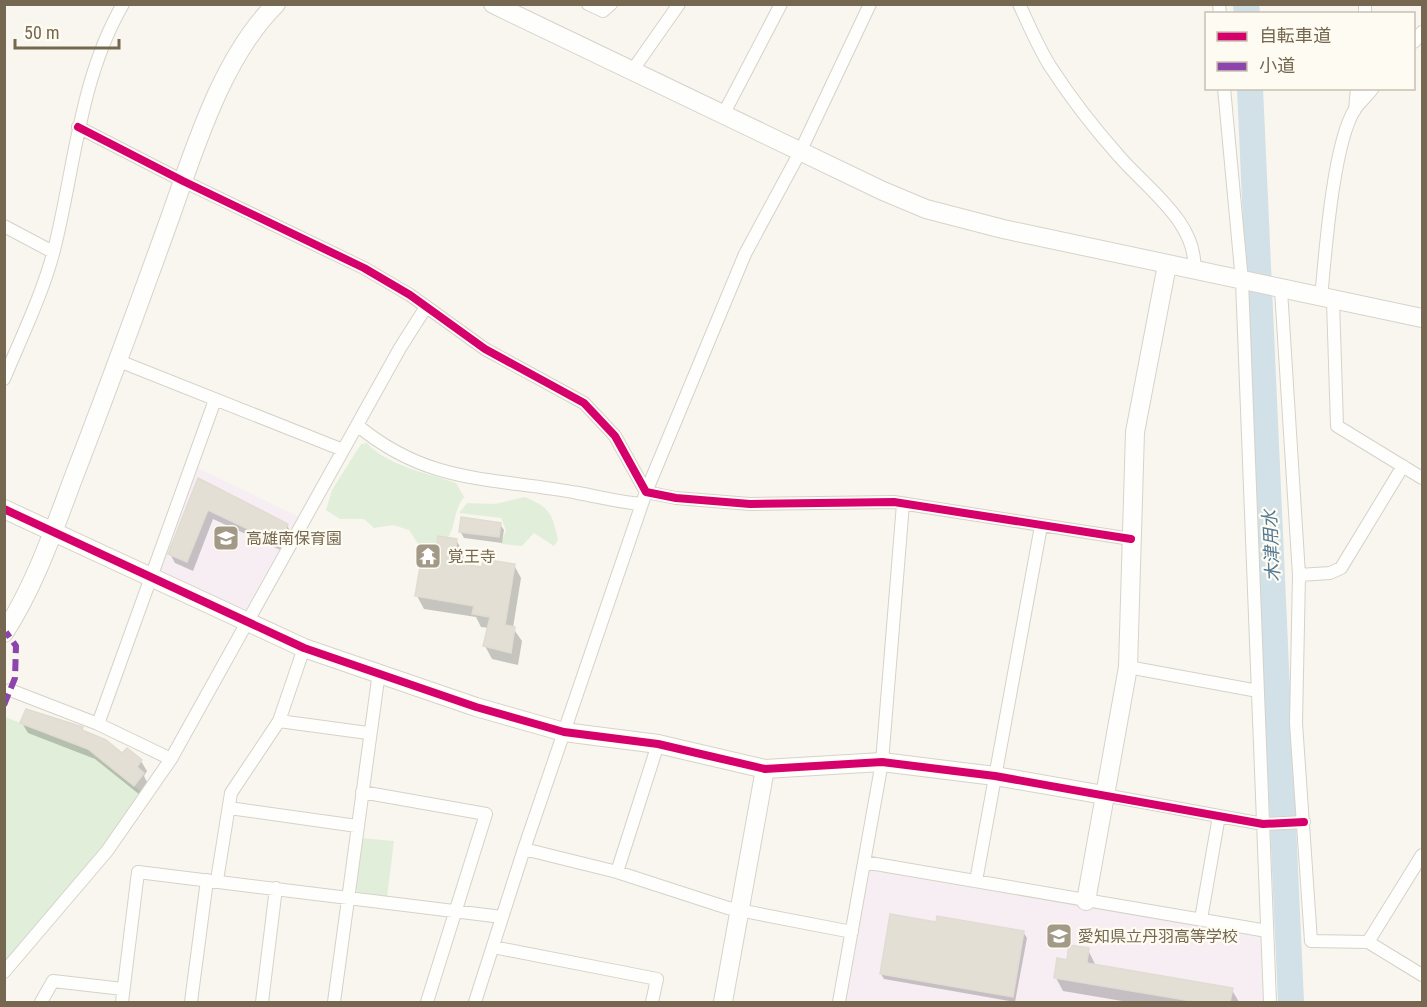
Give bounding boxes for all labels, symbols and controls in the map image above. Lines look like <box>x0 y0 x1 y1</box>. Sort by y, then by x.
scale bar <box>15 12 118 50</box>
legend <box>1205 12 1415 90</box>
text: 50 m <box>24 22 59 43</box>
text: 自転車道 <box>1259 25 1331 46</box>
text: 小道 <box>1259 55 1295 76</box>
water label: 木津用水 <box>1259 508 1283 583</box>
school or university icon: 高雄南保育園 <box>211 523 241 553</box>
place label: 高雄南保育園 <box>246 529 342 548</box>
temple icon: 覚王寺 <box>413 541 443 571</box>
place label: 覚王寺 <box>448 547 496 566</box>
school or university icon: 愛知県立丹羽高等学校 <box>1044 921 1074 951</box>
place label: 愛知県立丹羽高等学校 <box>1078 927 1238 946</box>

